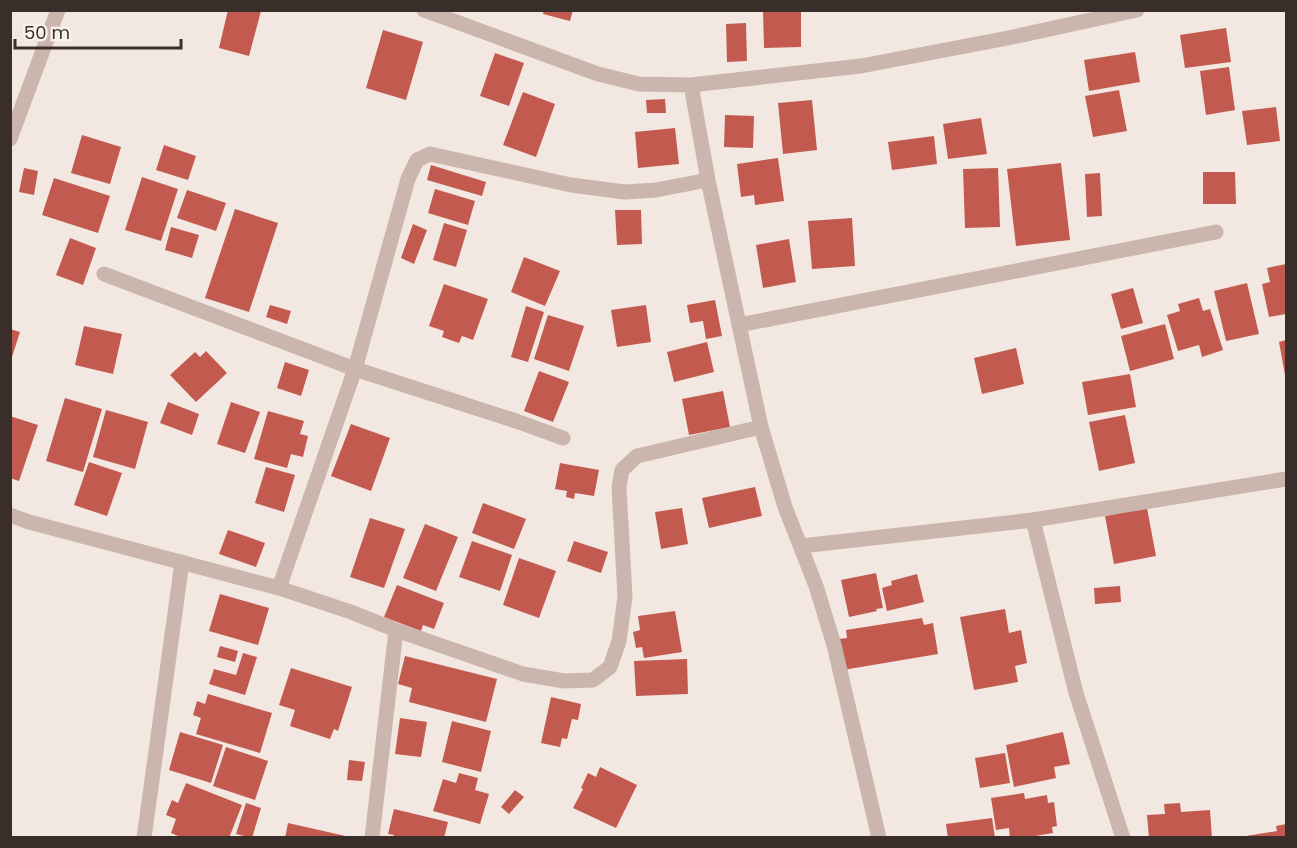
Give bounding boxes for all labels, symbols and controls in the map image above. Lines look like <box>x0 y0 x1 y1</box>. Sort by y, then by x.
scale bar <box>15 12 182 50</box>
text: 50 m <box>24 20 70 45</box>

